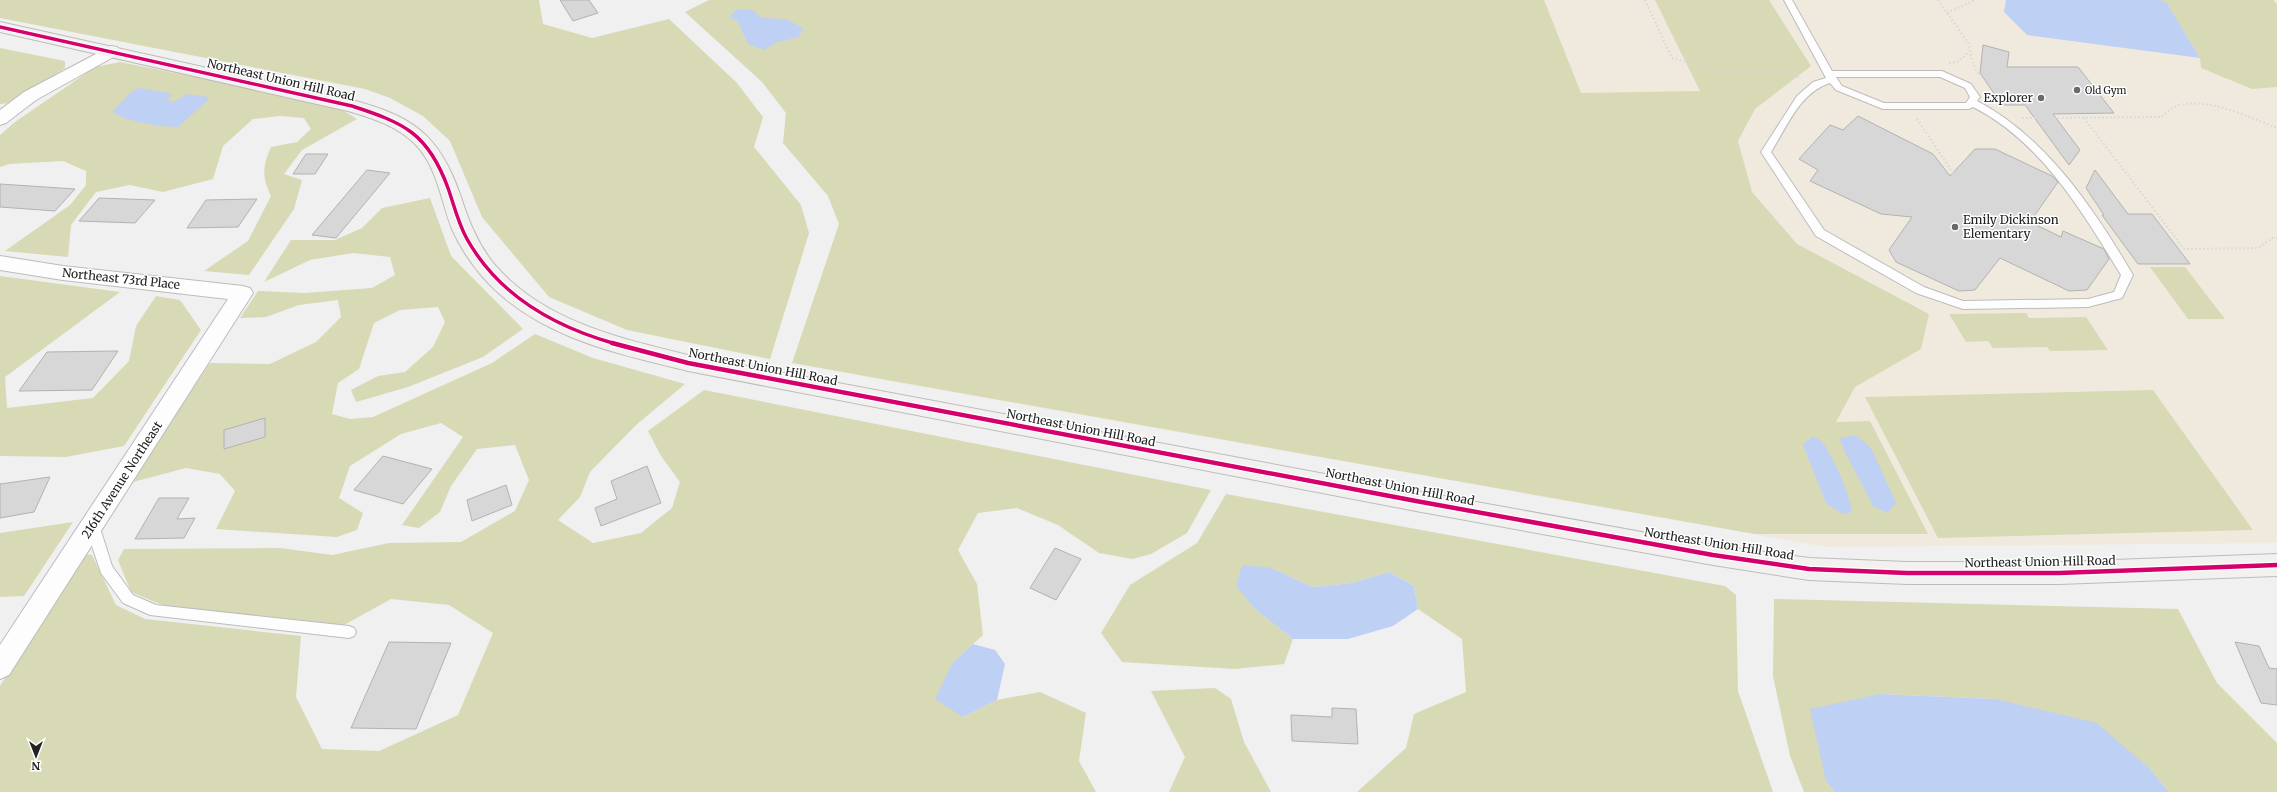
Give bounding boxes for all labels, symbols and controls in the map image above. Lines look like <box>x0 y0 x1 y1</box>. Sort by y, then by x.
street label: Northeast Union Hill Road <box>206 55 356 104</box>
place label: Old Gym <box>2085 84 2127 97</box>
marker: Old Gym <box>2072 85 2082 95</box>
place label: Explorer <box>1983 90 2034 105</box>
marker: Explorer <box>2036 93 2046 103</box>
place label: Emily Dickinson Elementary <box>1963 212 2059 241</box>
marker: Emily Dickinson Elementary <box>1950 222 1960 232</box>
street label: Northeast 73rd Place <box>61 265 181 292</box>
street label: Northeast Union Hill Road <box>687 345 839 388</box>
street label: Northeast Union Hill Road <box>1005 406 1157 449</box>
street label: 216th Avenue Northeast <box>78 418 165 541</box>
street label: Northeast Union Hill Road <box>1324 465 1476 508</box>
street label: Northeast Union Hill Road <box>1643 524 1795 563</box>
street label: Northeast Union Hill Road <box>1964 553 2116 570</box>
north arrow <box>16 736 56 776</box>
text: N <box>31 759 40 773</box>

